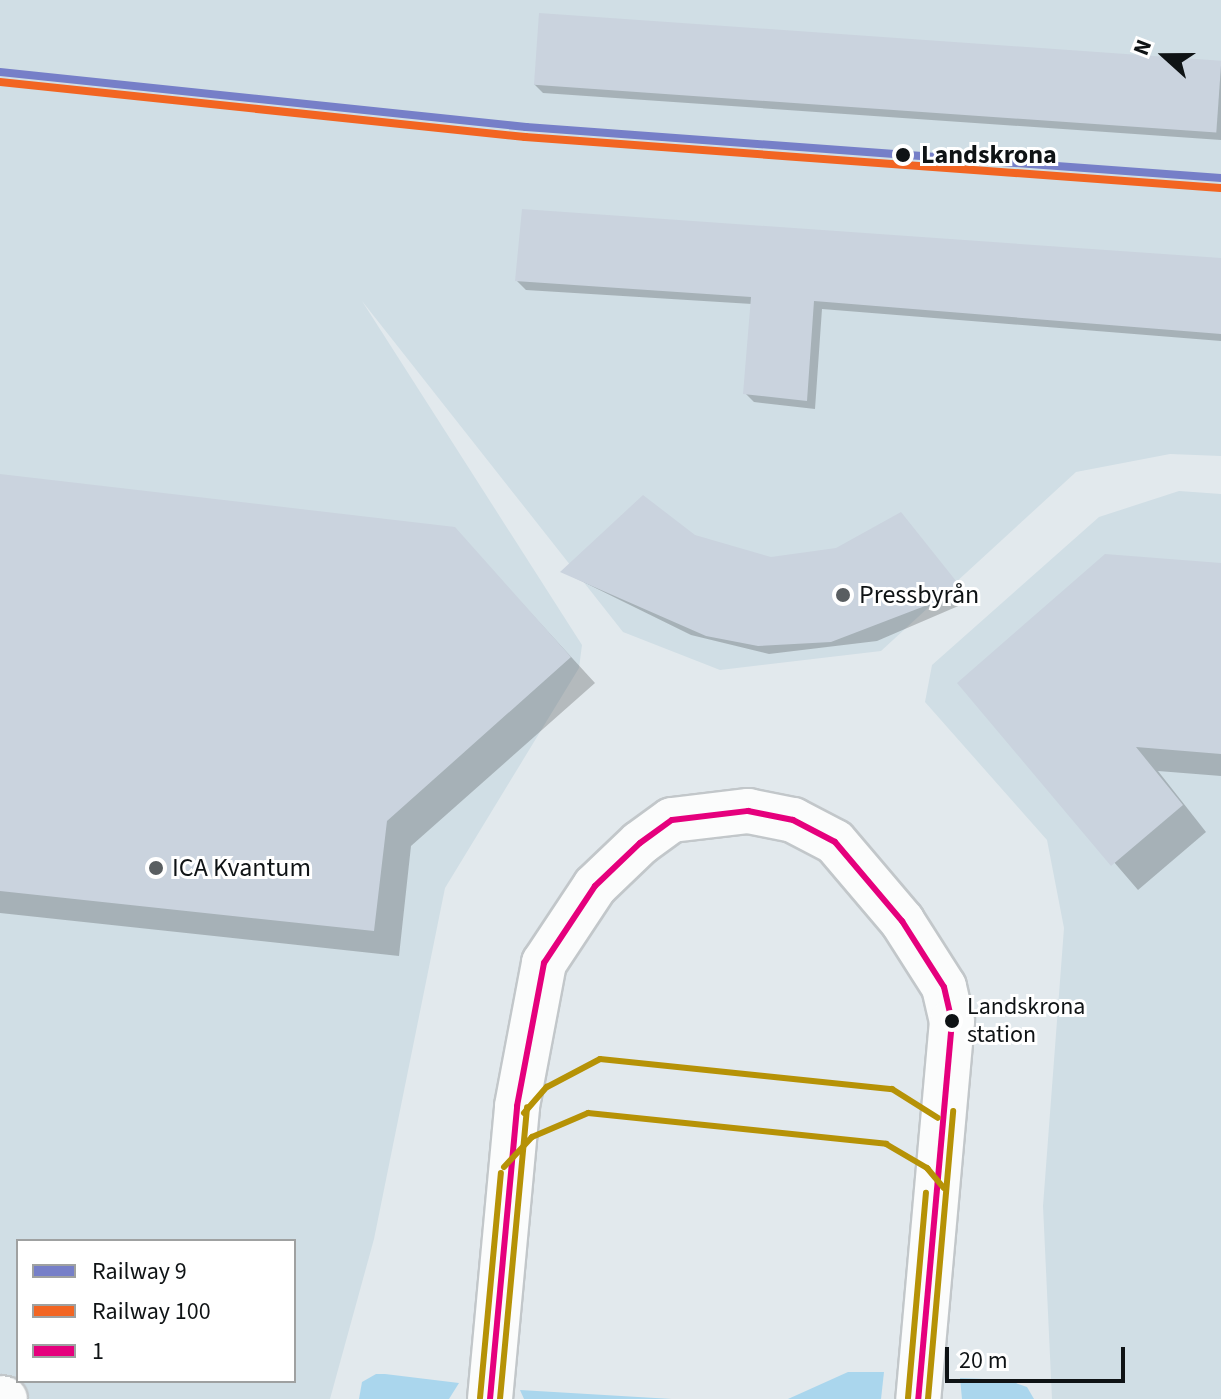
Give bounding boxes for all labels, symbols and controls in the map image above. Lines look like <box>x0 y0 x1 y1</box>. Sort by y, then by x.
north arrow <box>1125 16 1205 96</box>
text: N <box>1125 35 1160 60</box>
place label: Landskrona <box>921 139 1057 171</box>
marker: Landskrona <box>892 144 914 166</box>
place label: Pressbyrån <box>859 579 979 611</box>
marker: Pressbyrån <box>834 586 852 604</box>
place label: ICA Kvantum <box>172 852 311 884</box>
marker: ICA Kvantum <box>147 859 165 877</box>
place label: Landskrona station <box>967 993 1085 1049</box>
marker: Landskrona station <box>944 1013 960 1029</box>
legend <box>16 1239 296 1383</box>
text: Railway 9 <box>92 1254 187 1289</box>
text: Railway 100 <box>92 1294 211 1329</box>
scale bar <box>949 1331 1129 1381</box>
text: 1 <box>92 1334 104 1369</box>
text: 20 m <box>959 1343 1008 1378</box>

